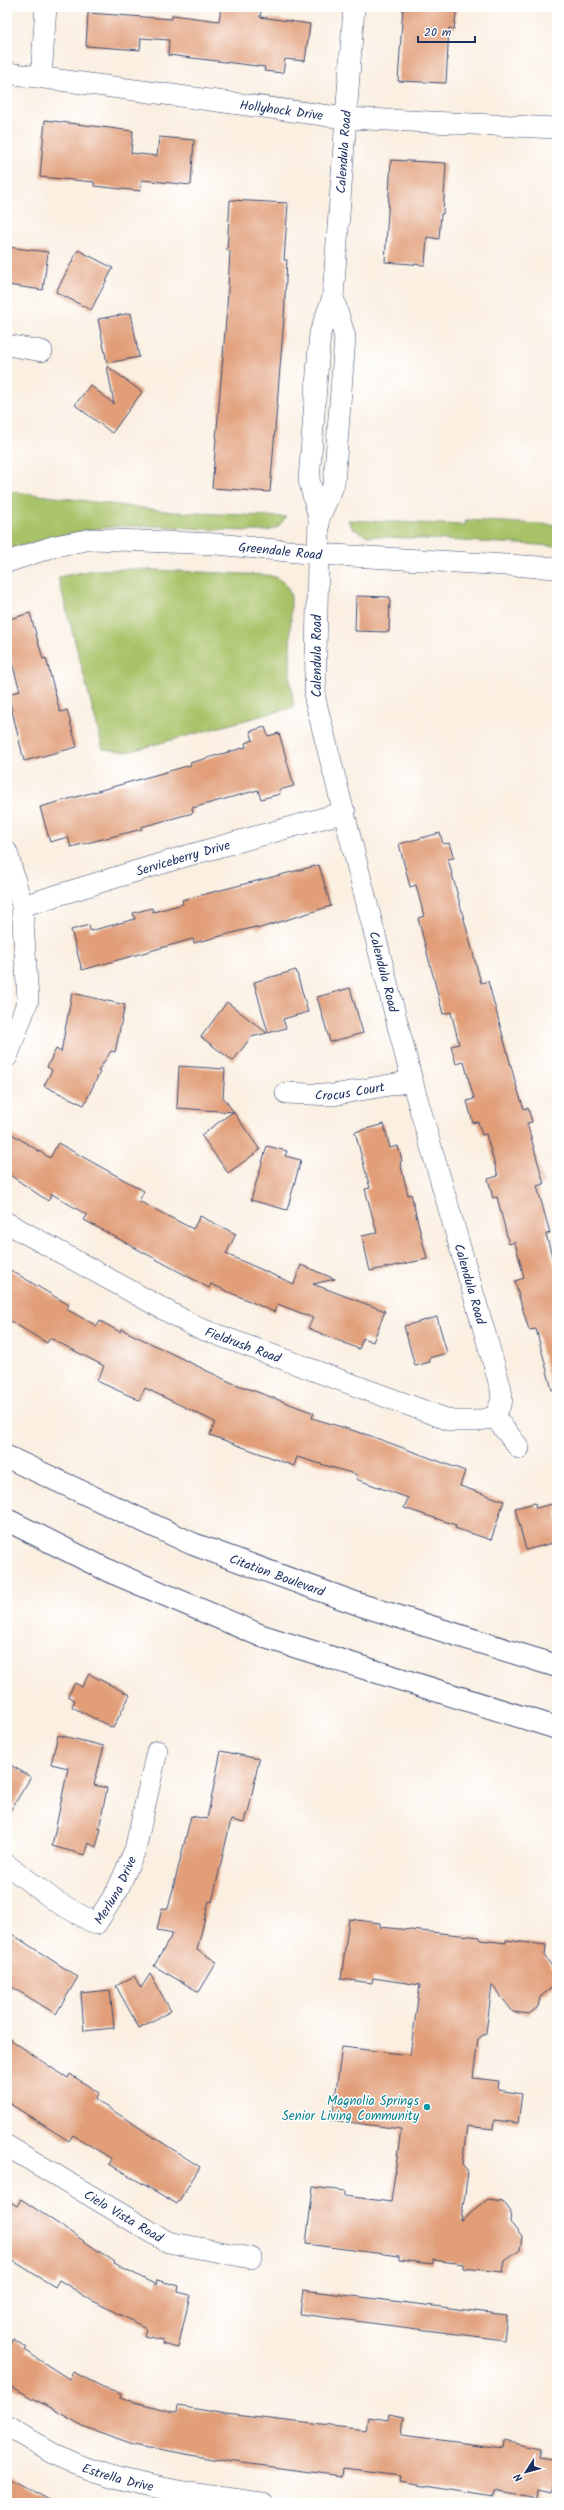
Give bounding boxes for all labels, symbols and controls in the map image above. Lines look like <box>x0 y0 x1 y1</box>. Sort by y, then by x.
scale bar <box>418 18 475 44</box>
text: 20 m <box>424 23 452 42</box>
street label: Hollyhock Drive <box>238 95 325 127</box>
street label: Calendula Road <box>331 109 358 194</box>
street label: Greendale Road <box>237 537 323 566</box>
street label: Calendula Road <box>307 614 328 698</box>
street label: Serviceberry Drive <box>134 835 233 883</box>
street label: Calendula Road <box>362 929 403 1015</box>
street label: Crocus Court <box>314 1077 387 1107</box>
street label: Calendula Road <box>448 1241 491 1328</box>
street label: Fieldrush Road <box>202 1322 284 1370</box>
street label: Citation Boulevard <box>226 1549 328 1603</box>
street label: Merluna Drive <box>89 1853 143 1929</box>
place label: Magnolia Springs Senior Living Community <box>282 2091 420 2127</box>
marker: Magnolia Springs Senior Living Community <box>422 2102 432 2112</box>
street label: Cielo Vista Road <box>79 2185 167 2249</box>
north arrow <box>506 2452 546 2492</box>
street label: Estrella Drive <box>79 2458 155 2498</box>
text: N <box>509 2469 528 2485</box>

